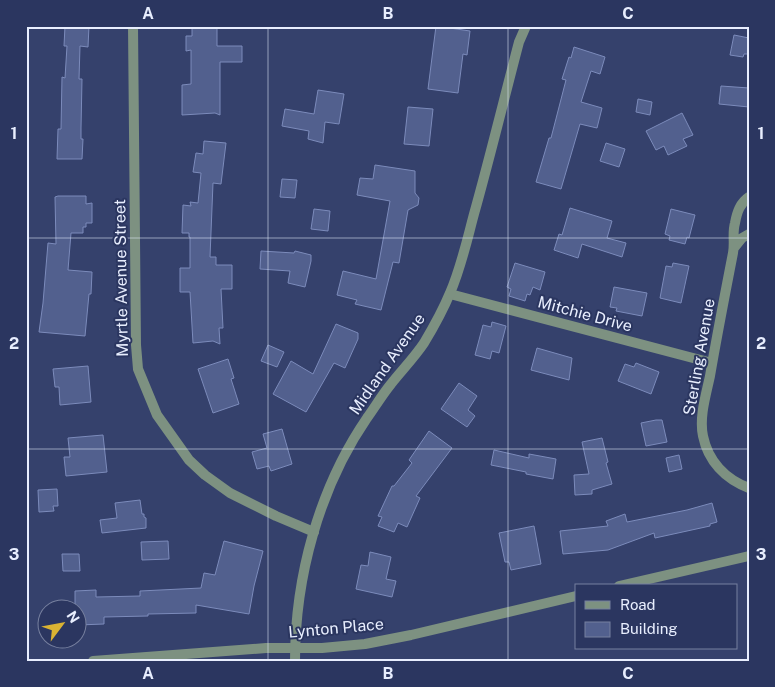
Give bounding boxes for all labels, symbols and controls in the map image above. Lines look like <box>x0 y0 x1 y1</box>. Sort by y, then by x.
text: A <box>142 4 154 23</box>
text: B <box>383 4 394 23</box>
text: C <box>622 4 634 23</box>
text: 1 <box>11 124 17 143</box>
text: 1 <box>758 124 764 143</box>
street label: Myrtle Avenue Street <box>110 199 132 357</box>
street label: Mitchie Drive <box>536 292 634 336</box>
street label: Sterling Avenue <box>679 297 719 417</box>
street label: Midland Avenue <box>345 310 429 418</box>
text: 2 <box>9 334 19 353</box>
text: 2 <box>756 334 766 353</box>
text: 3 <box>9 545 19 564</box>
text: 3 <box>756 545 766 564</box>
legend <box>575 584 738 650</box>
text: Road <box>620 596 656 613</box>
north arrow <box>38 600 88 650</box>
text: N <box>63 608 83 626</box>
street label: Lynton Place <box>287 614 385 642</box>
text: Building <box>620 620 678 637</box>
text: A <box>142 664 154 683</box>
text: B <box>383 664 394 683</box>
text: C <box>622 664 634 683</box>

